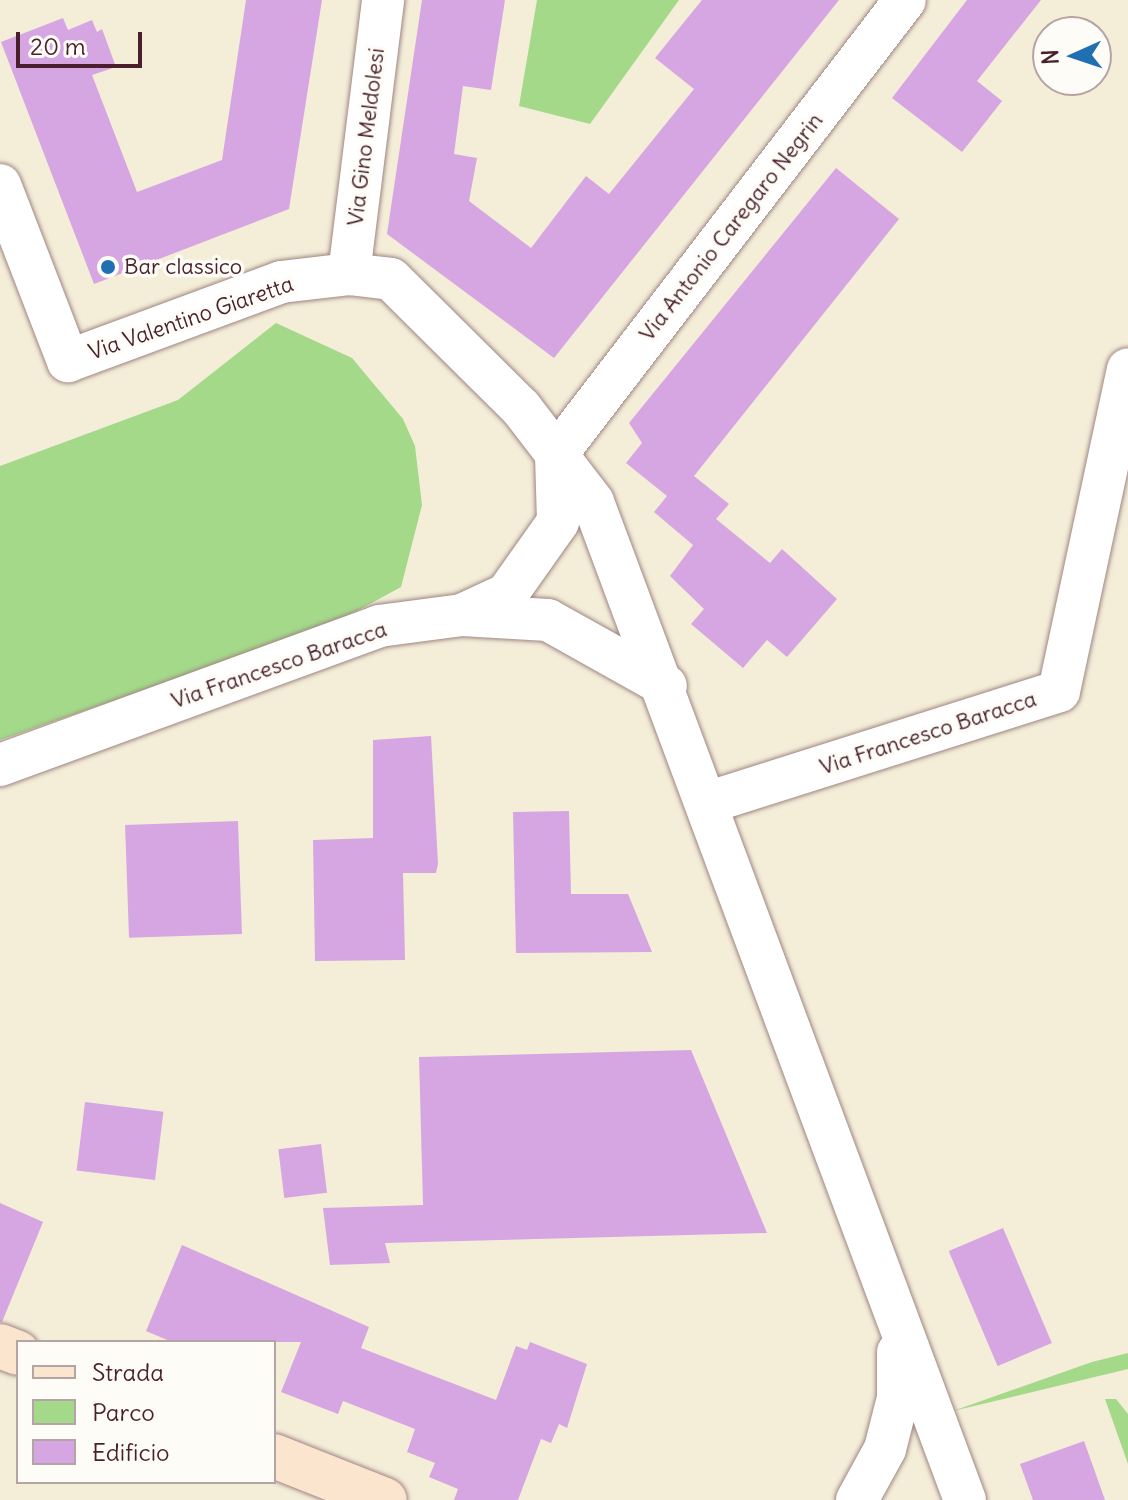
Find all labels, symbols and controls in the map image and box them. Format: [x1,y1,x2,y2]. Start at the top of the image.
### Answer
scale bar [20,16,146,66]
north arrow [1032,16,1112,96]
text: 20 m [30,31,86,61]
street label: Via Gino Meldolesi [342,46,390,228]
text: N [1036,49,1064,65]
street label: Via Antonio Caregaro Negrin [634,108,828,346]
place label: Bar classico [124,254,242,280]
marker: Bar classico [99,258,117,276]
street label: Via Valentino Giaretta [85,271,297,365]
street label: Via Francesco Baracca [168,616,390,714]
street label: Via Francesco Baracca [816,686,1040,780]
legend [16,1340,276,1484]
text: Strada [92,1357,164,1387]
text: Parco [92,1397,155,1427]
text: Edificio [92,1437,170,1467]

